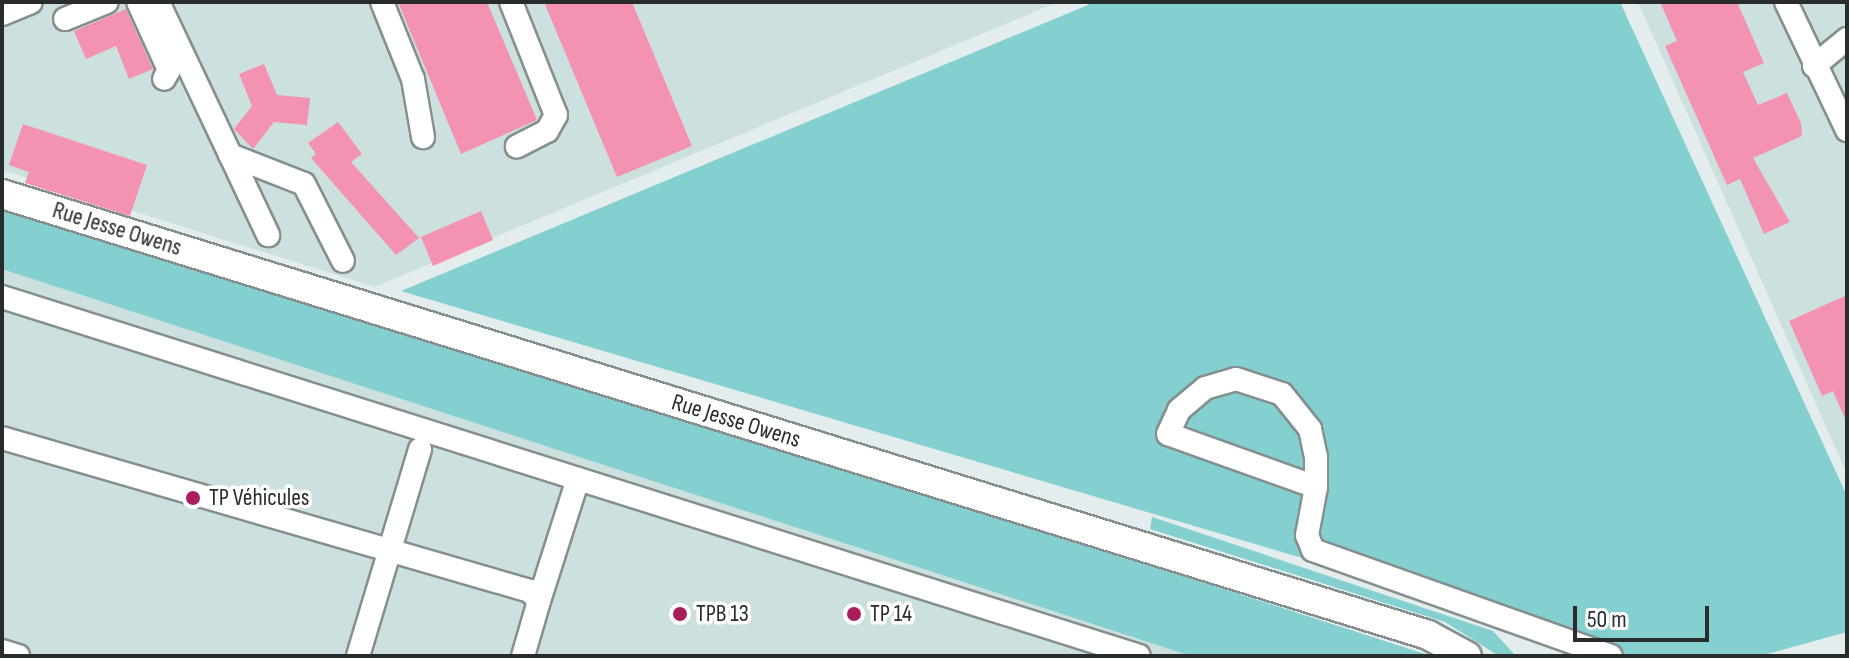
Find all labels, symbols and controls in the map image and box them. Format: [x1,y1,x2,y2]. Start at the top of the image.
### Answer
street label: Rue Jesse Owens [49,196,185,262]
street label: Rue Jesse Owens [668,388,804,454]
place label: TP Véhicules [209,484,309,512]
marker: TP Véhicules [184,489,202,507]
scale bar [1577,590,1713,640]
place label: TPB 13 [696,600,749,628]
place label: TP 14 [870,600,912,628]
marker: TPB 13 [671,605,689,623]
marker: TP 14 [845,605,863,623]
text: 50 m [1587,605,1627,634]

